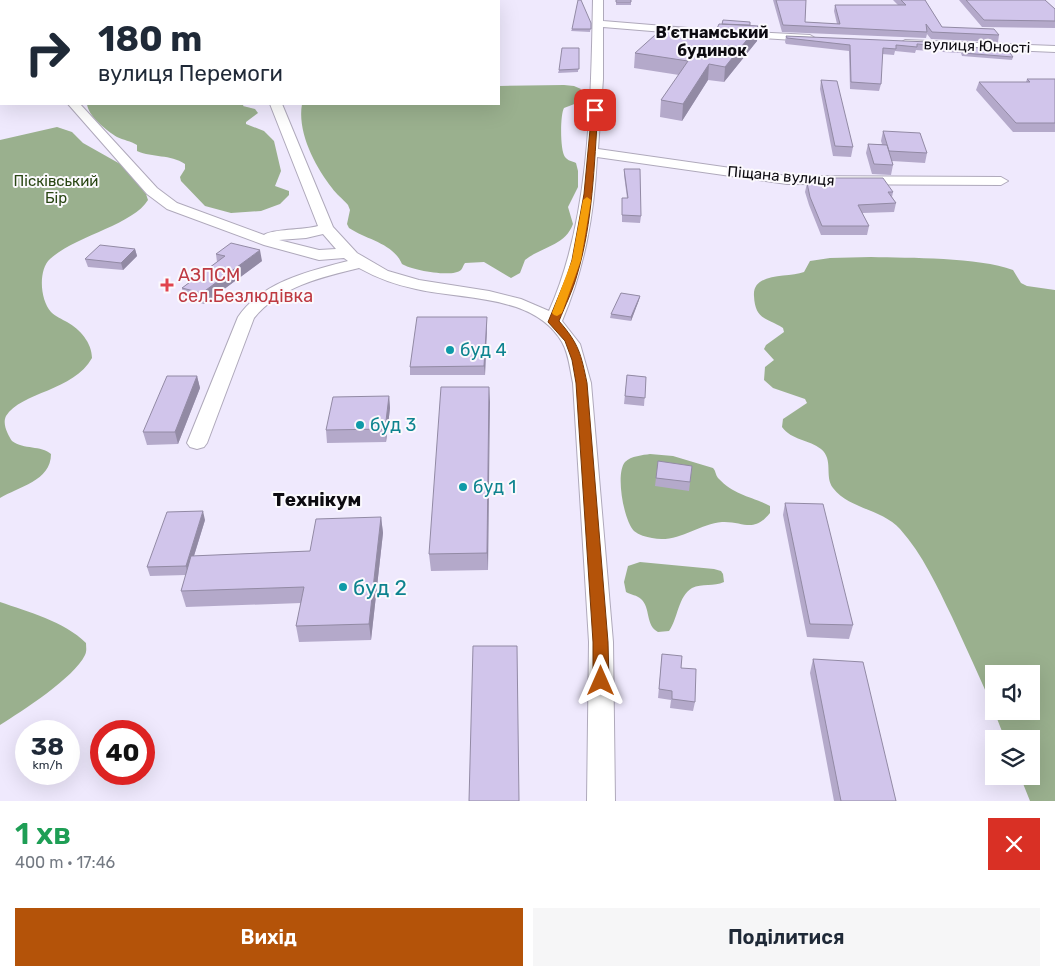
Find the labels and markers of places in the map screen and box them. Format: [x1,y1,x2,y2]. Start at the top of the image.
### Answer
pin [574,89,616,131]
place label: АЗПСМ сел.Безлюдівка [178,264,313,307]
marker: АЗПСМ сел.Безлюдівка [160,278,174,292]
place label: буд 4 [460,339,507,361]
marker: буд 4 [444,344,456,356]
place label: буд 3 [370,414,416,436]
marker: буд 3 [354,419,366,431]
place label: буд 1 [473,476,516,498]
marker: буд 1 [457,481,469,493]
place label: буд 2 [353,575,407,600]
marker: буд 2 [337,581,349,593]

